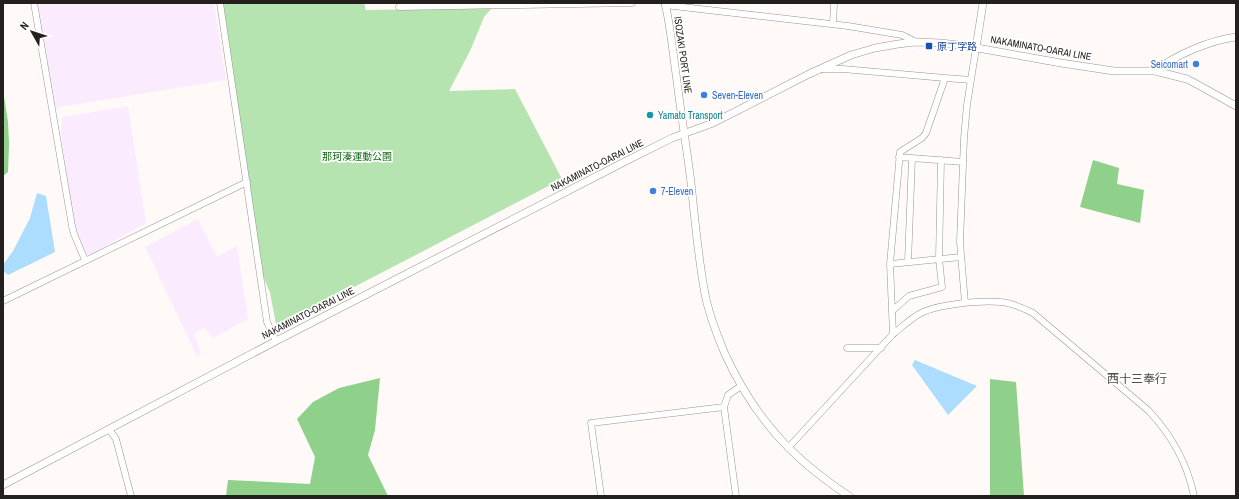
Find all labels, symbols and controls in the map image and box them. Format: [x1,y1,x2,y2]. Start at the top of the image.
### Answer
north arrow [12,12,52,52]
street label: ISOZAKI PORT LINE [671,16,695,94]
text: N [17,19,32,33]
street label: NAKAMINATO-OARAI LINE [990,33,1092,63]
place label: 原丁字路 [937,40,977,53]
marker: 原丁字路 [924,41,934,51]
place label: Seicomart [1151,58,1189,71]
marker: Seicomart [1191,59,1201,69]
place label: Seven-Eleven [712,89,763,102]
marker: Seven-Eleven [699,90,709,100]
place label: Yamato Transport [658,109,723,122]
marker: Yamato Transport [645,110,655,120]
street label: NAKAMINATO-OARAI LINE [548,136,646,194]
park label: 那珂湊運動公園 [322,150,392,163]
place label: 7-Eleven [661,185,693,198]
marker: 7-Eleven [648,186,658,196]
street label: NAKAMINATO-OARAI LINE [259,284,357,342]
district label: 西十三奉行 [1107,371,1167,387]

